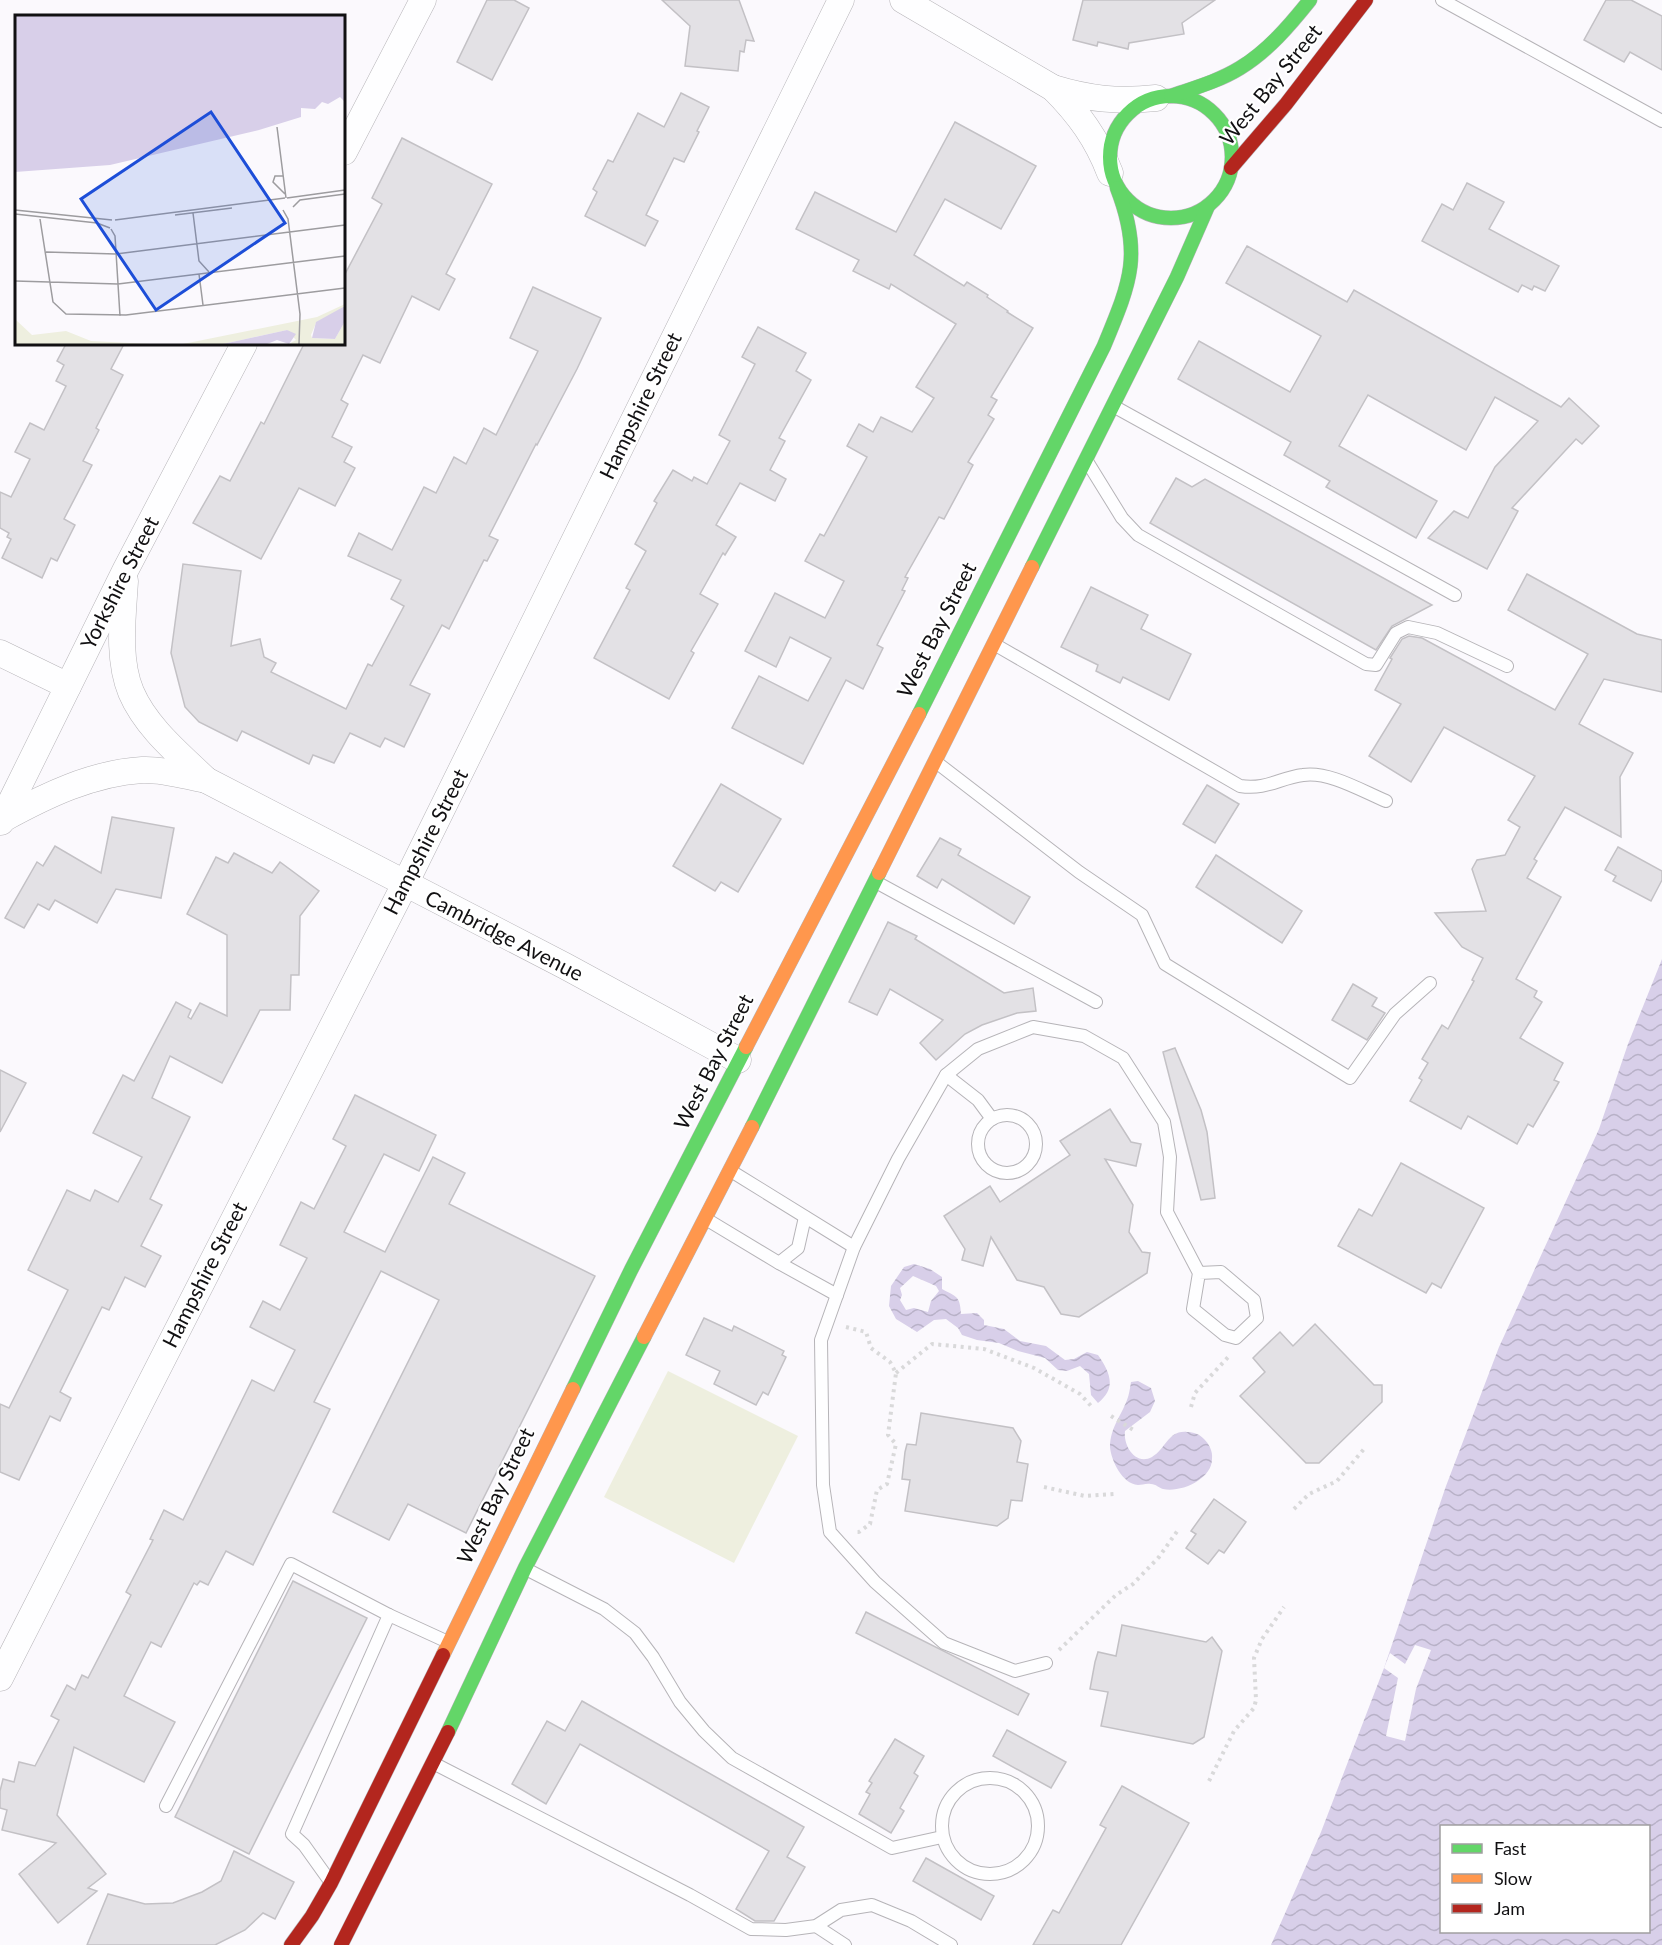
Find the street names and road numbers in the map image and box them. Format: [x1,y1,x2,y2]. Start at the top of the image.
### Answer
street label: West Bay Street [1213,18,1326,150]
street label: Hampshire Street [593,328,686,483]
street label: Yorkshire Street [74,511,163,653]
street label: West Bay Street [891,557,981,701]
street label: Hampshire Street [377,764,472,918]
street label: Cambridge Avenue [421,884,588,985]
street label: West Bay Street [668,989,758,1133]
street label: Hampshire Street [156,1197,251,1351]
street label: West Bay Street [451,1423,539,1567]

